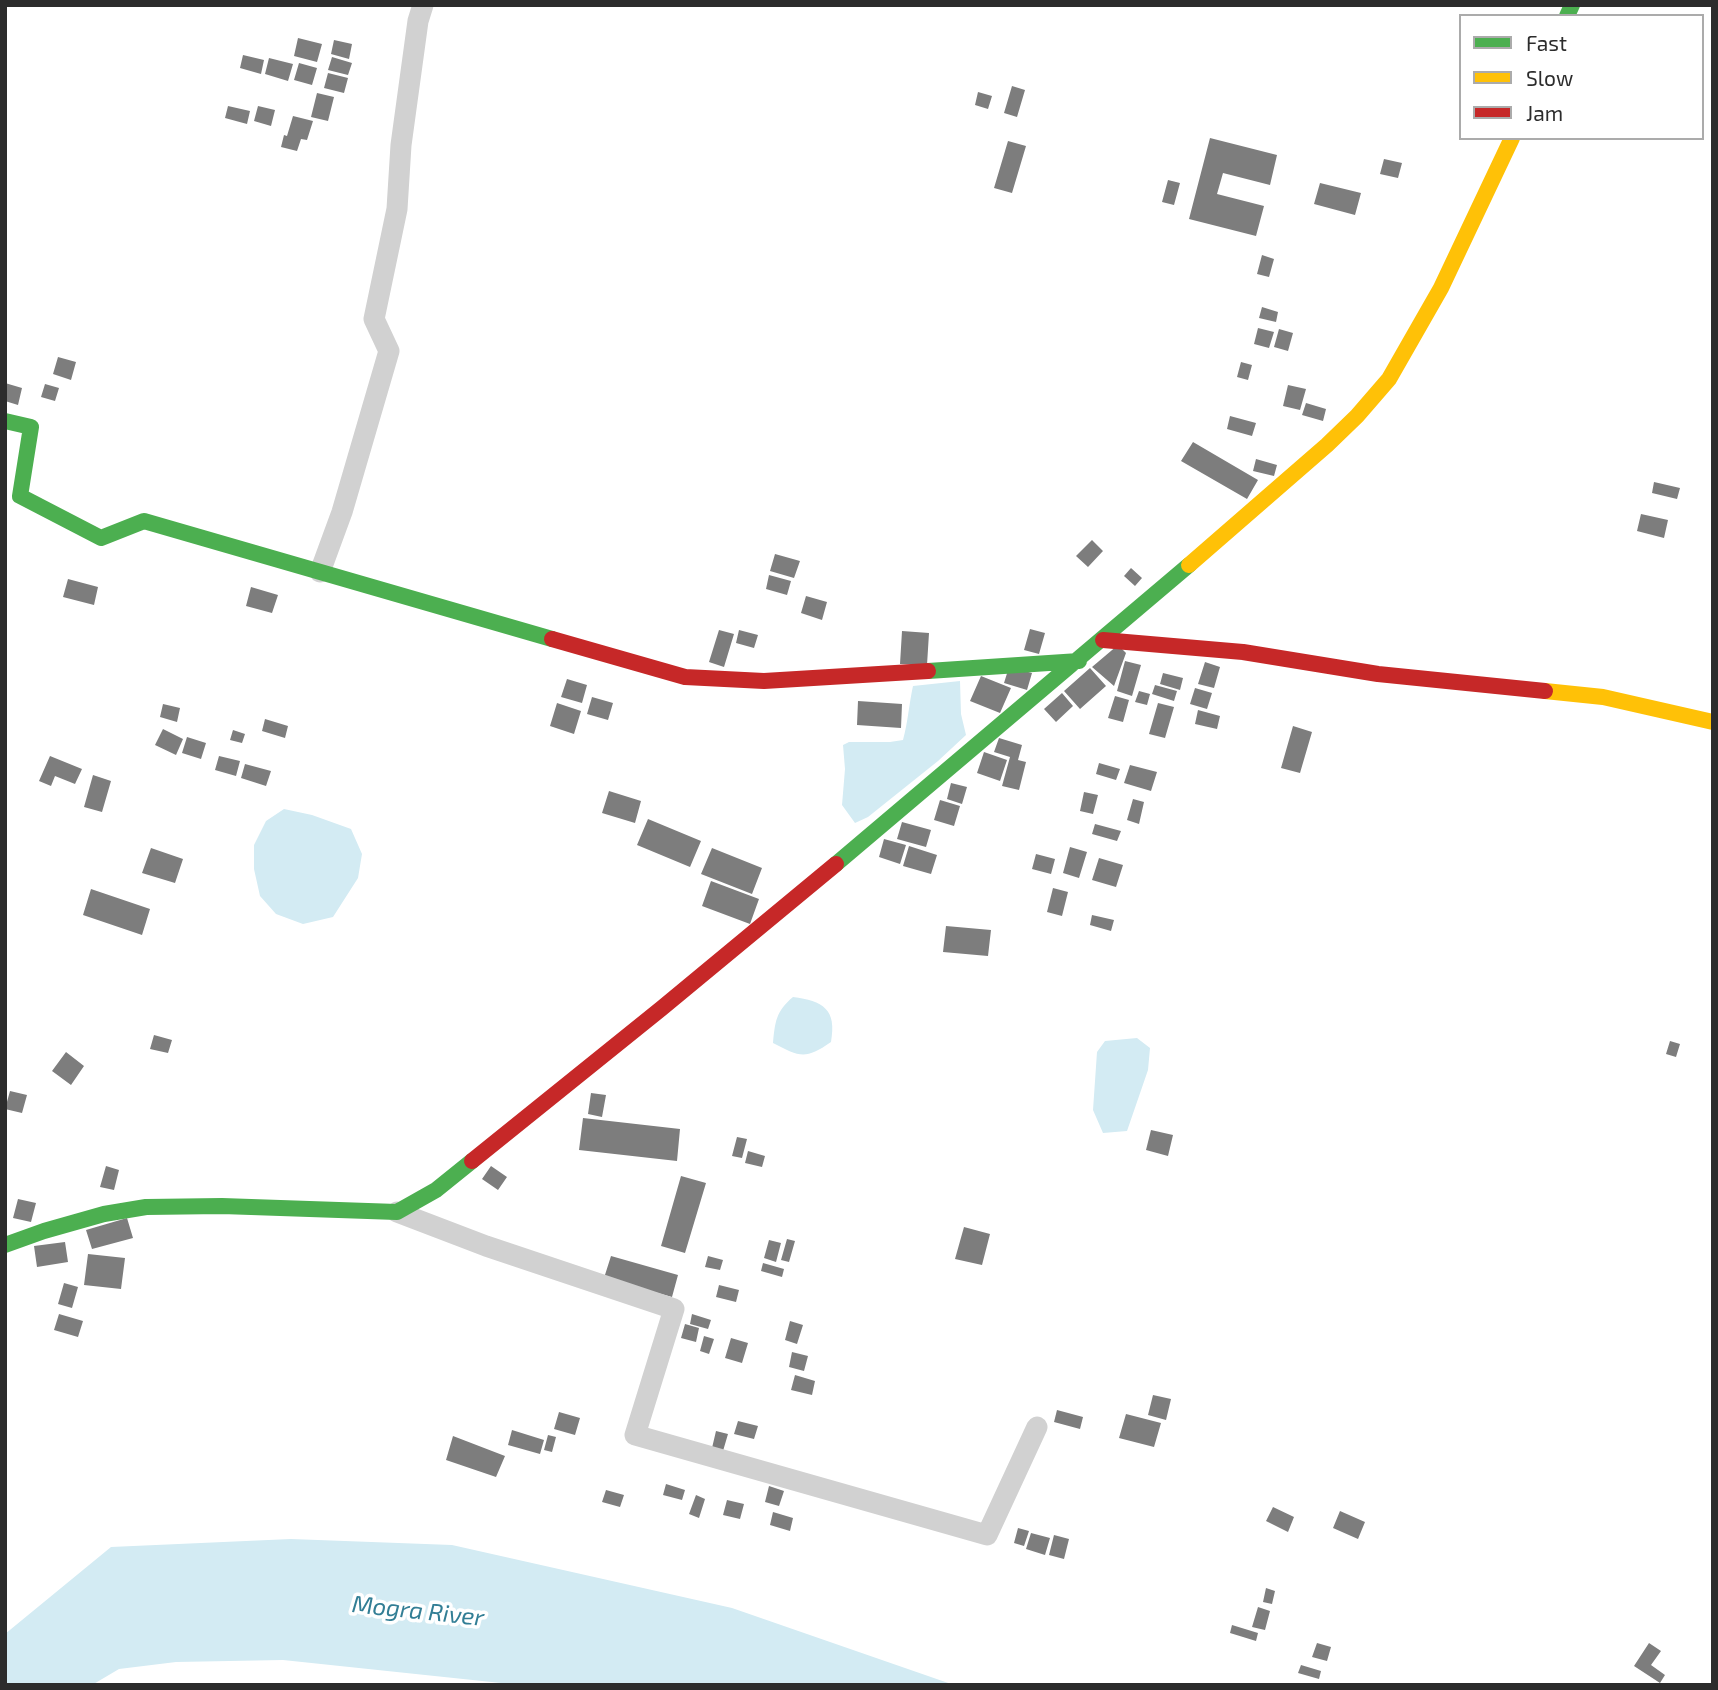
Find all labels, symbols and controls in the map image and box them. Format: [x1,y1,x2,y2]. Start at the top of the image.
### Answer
legend [1459,14,1704,140]
text: Fast [1526,30,1567,55]
text: Slow [1526,65,1573,90]
text: Jam [1526,100,1563,125]
water label: Mogra River [351,1590,485,1632]

